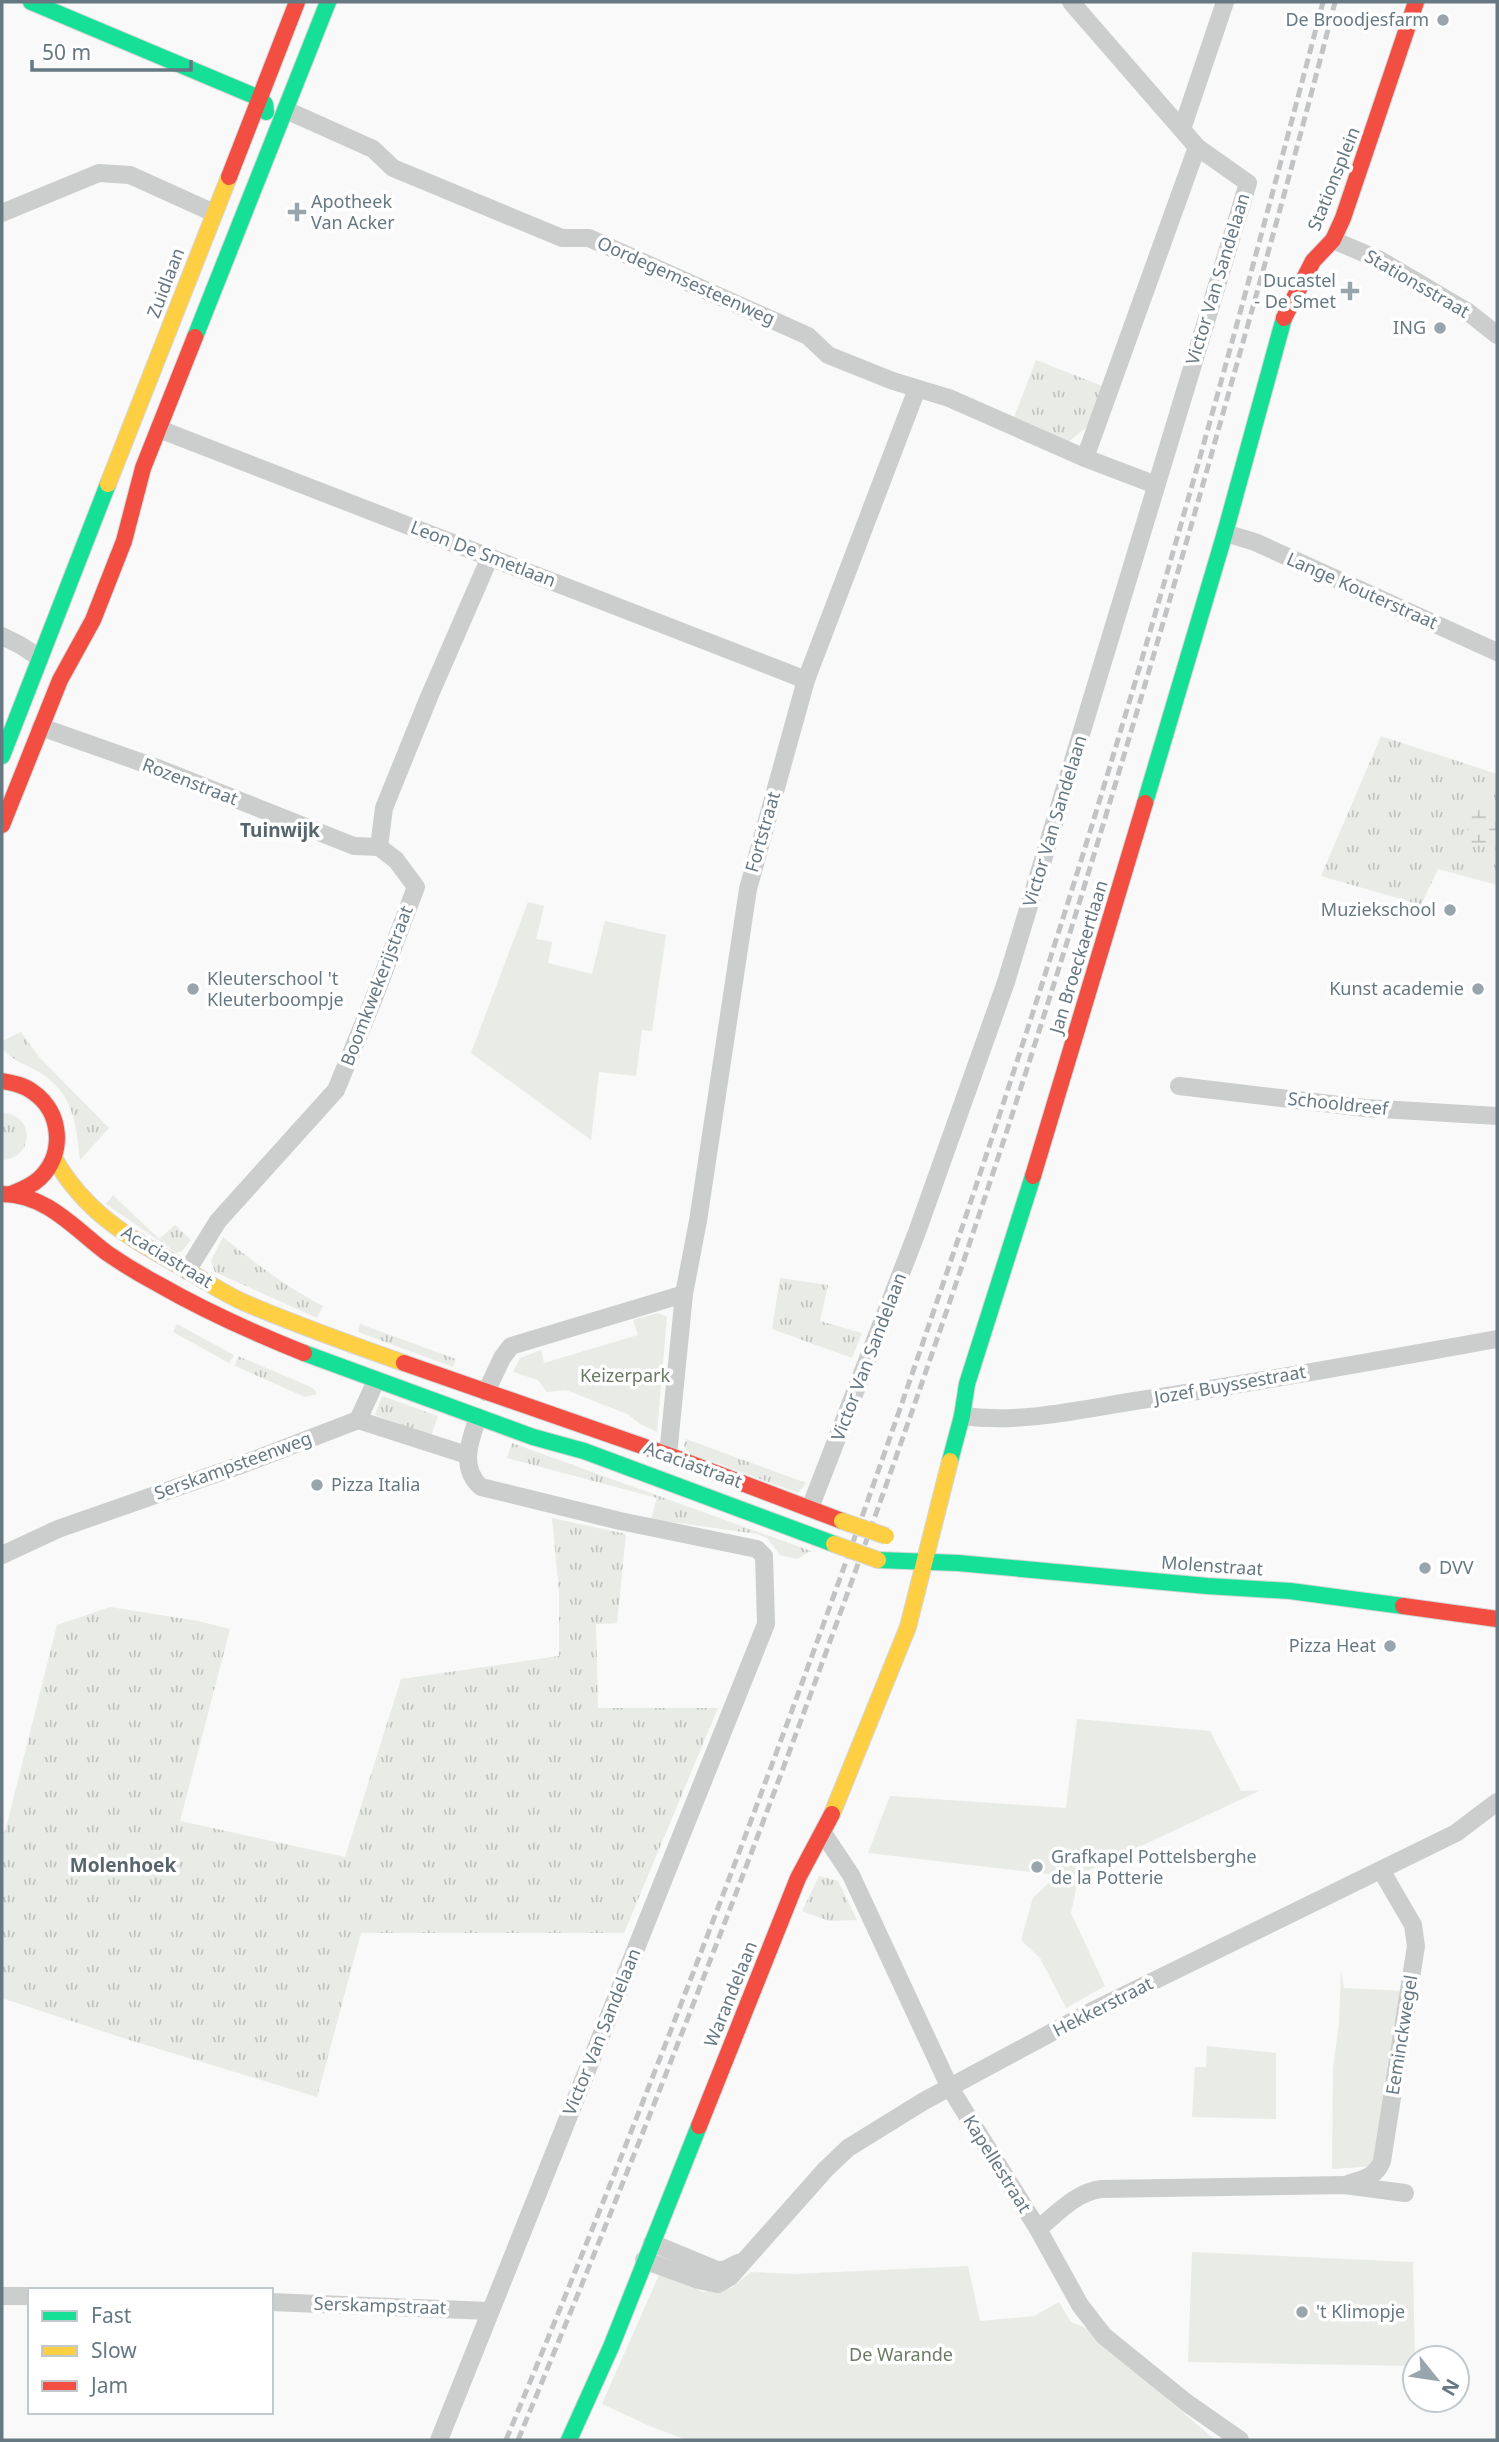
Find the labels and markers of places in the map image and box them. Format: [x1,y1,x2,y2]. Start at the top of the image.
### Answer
place label: De Broodjesfarm [1285,7,1429,31]
marker: De Broodjesfarm [1435,12,1451,28]
place label: Apotheek Van Acker [311,189,395,234]
marker: Apotheek Van Acker [289,204,305,220]
place label: Ducastel - De Smet [1254,268,1336,313]
marker: Ducastel - De Smet [1342,283,1358,299]
place label: ING [1393,315,1426,339]
marker: ING [1432,320,1448,336]
place label: Muziekschool [1321,897,1436,921]
marker: Muziekschool [1442,902,1458,918]
place label: Kleuterschool 't Kleuterboompje [207,966,344,1011]
place label: Kunst academie [1329,976,1464,1000]
marker: Kleuterschool 't Kleuterboompje [185,981,201,997]
marker: Kunst academie [1470,981,1486,997]
place label: Pizza Italia [331,1472,420,1496]
marker: Pizza Italia [309,1477,325,1493]
place label: DVV [1439,1555,1474,1579]
marker: DVV [1417,1560,1433,1576]
place label: Pizza Heat [1289,1633,1376,1657]
marker: Pizza Heat [1382,1638,1398,1654]
place label: Grafkapel Pottelsberghe de la Potterie [1051,1844,1257,1889]
marker: Grafkapel Pottelsberghe de la Potterie [1029,1859,1045,1875]
place label: 't Klimopje [1316,2299,1405,2323]
marker: 't Klimopje [1294,2304,1310,2320]

